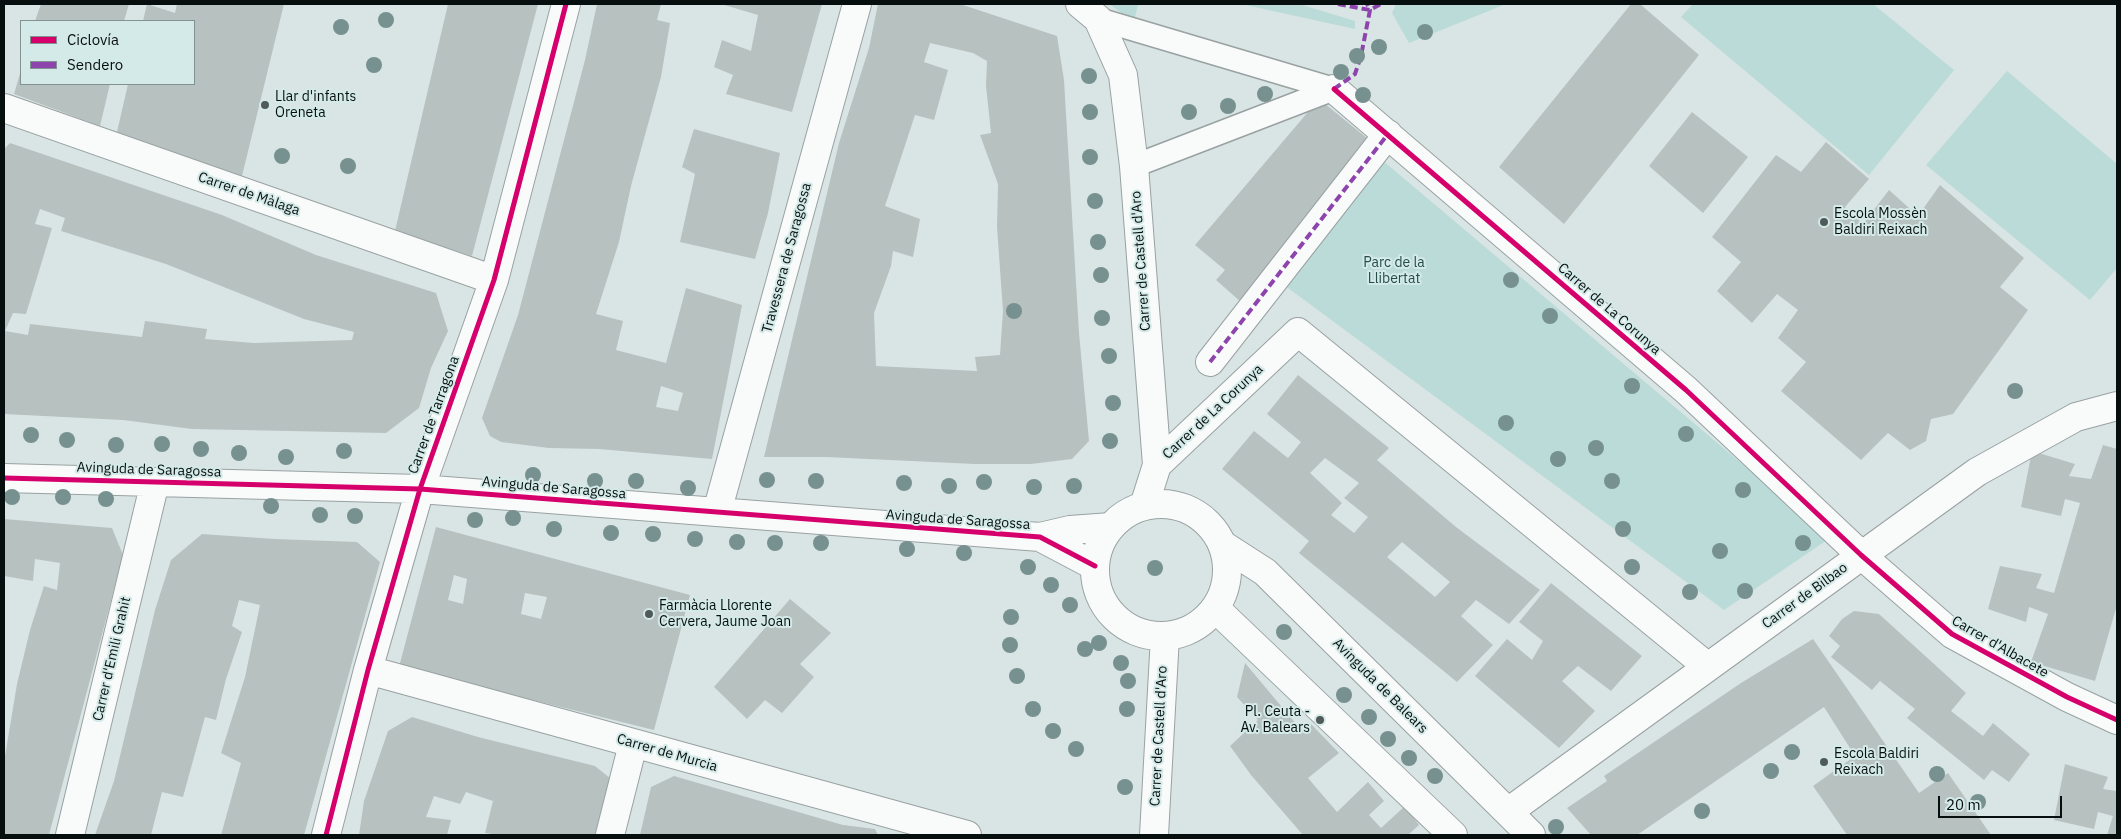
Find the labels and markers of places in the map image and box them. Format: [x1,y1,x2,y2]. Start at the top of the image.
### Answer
place label: Llar d'infants Oreneta [275,89,356,121]
marker: Llar d'infants Oreneta [259,99,271,111]
place label: Escola Mossèn Baldiri Reixach [1834,206,1927,238]
marker: Escola Mossèn Baldiri Reixach [1818,216,1830,228]
place label: Farmàcia Llorente Cervera, Jaume Joan [659,598,791,630]
marker: Farmàcia Llorente Cervera, Jaume Joan [643,608,655,620]
place label: Pl. Ceuta - Av. Balears [1240,704,1310,736]
marker: Pl. Ceuta - Av. Balears [1314,714,1326,726]
place label: Escola Baldiri Reixach [1834,746,1919,779]
marker: Escola Baldiri Reixach [1818,756,1830,768]

